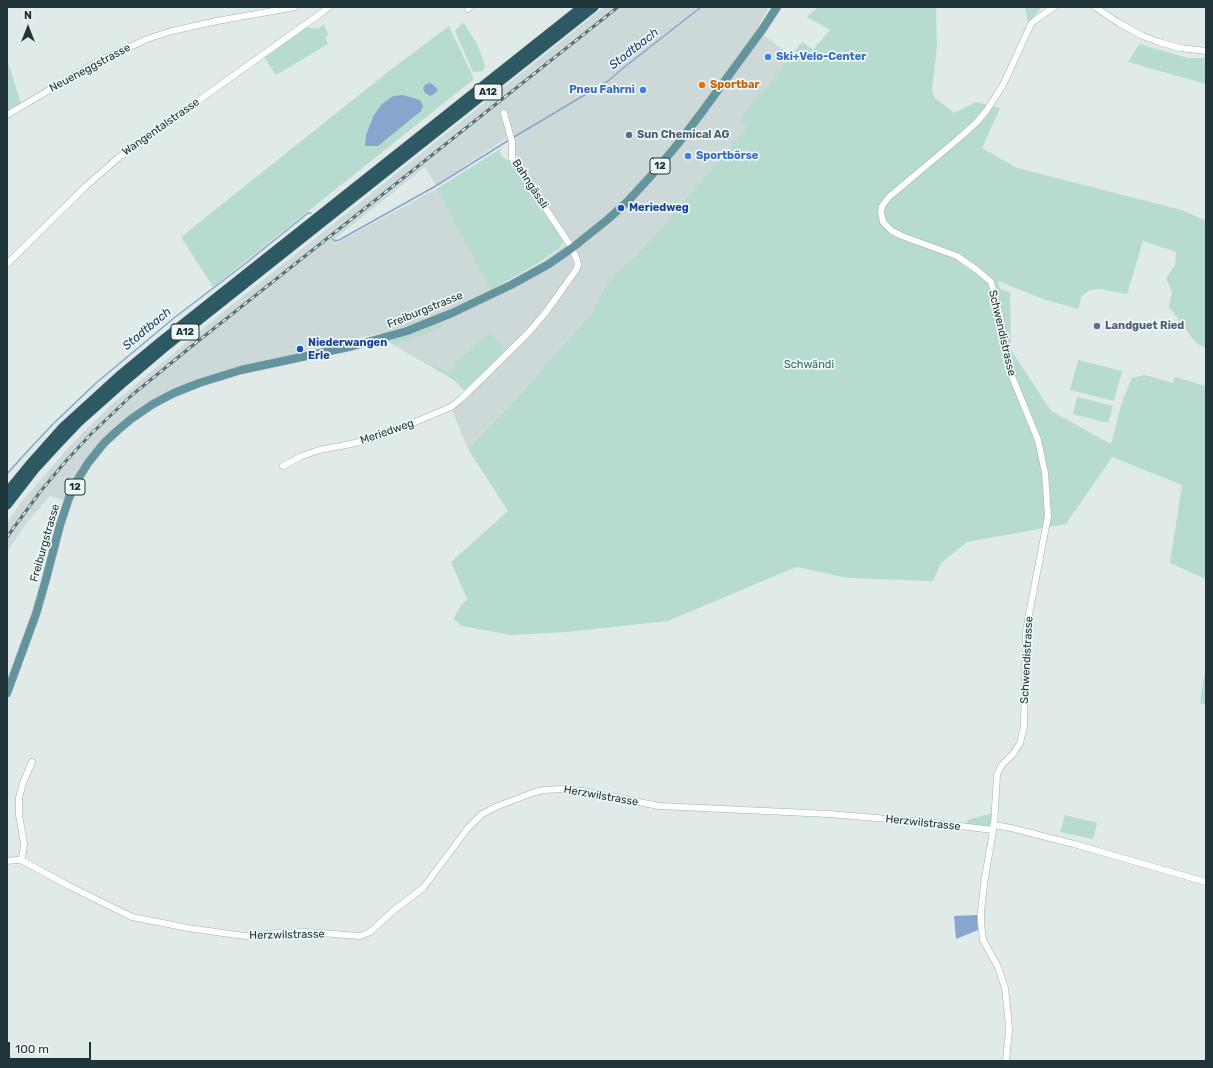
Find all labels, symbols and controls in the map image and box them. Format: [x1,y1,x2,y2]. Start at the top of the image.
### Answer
north arrow [8,8,48,48]
text: N [24,9,32,22]
water label: Stadtbach [606,25,662,73]
street label: Neueneggstrasse [47,41,133,95]
place label: Ski+Velo-Center [776,50,866,64]
marker: Ski+Velo-Center [763,52,773,62]
place label: Sportbar [710,78,760,92]
marker: Sportbar [697,80,707,90]
place label: Pneu Fahrni [569,83,635,97]
road number: A12 [474,84,502,100]
marker: Pneu Fahrni [638,85,648,95]
street label: Wangentalstrasse [120,95,202,159]
place label: Sun Chemical AG [637,128,729,142]
marker: Sun Chemical AG [624,130,634,140]
place label: Sportbörse [696,149,758,163]
marker: Sportbörse [683,151,693,161]
street label: Bahngässli [509,157,551,211]
road number: 12 [650,158,670,174]
place label: Meriedweg [629,201,689,215]
marker: Meriedweg [616,203,626,213]
street label: Freiburgstrasse [385,289,465,331]
street label: Schwendistrasse [986,289,1018,377]
water label: Stadtbach [120,305,174,353]
place label: Landguet Ried [1105,319,1184,333]
marker: Landguet Ried [1092,321,1102,331]
road number: A12 [171,324,199,340]
place label: Niederwangen Erle [308,336,387,362]
marker: Niederwangen Erle [295,344,305,354]
park label: Schwändi [784,358,834,372]
street label: Meriedweg [358,417,416,447]
road number: 12 [65,479,85,495]
street label: Freiburgstrasse [28,503,62,583]
street label: Schwendistrasse [1018,616,1036,704]
street label: Herzwilstrasse [563,783,639,809]
street label: Herzwilstrasse [885,812,961,834]
street label: Herzwilstrasse [249,928,325,942]
scale bar [10,1034,93,1060]
text: 100 m [15,1042,49,1056]

